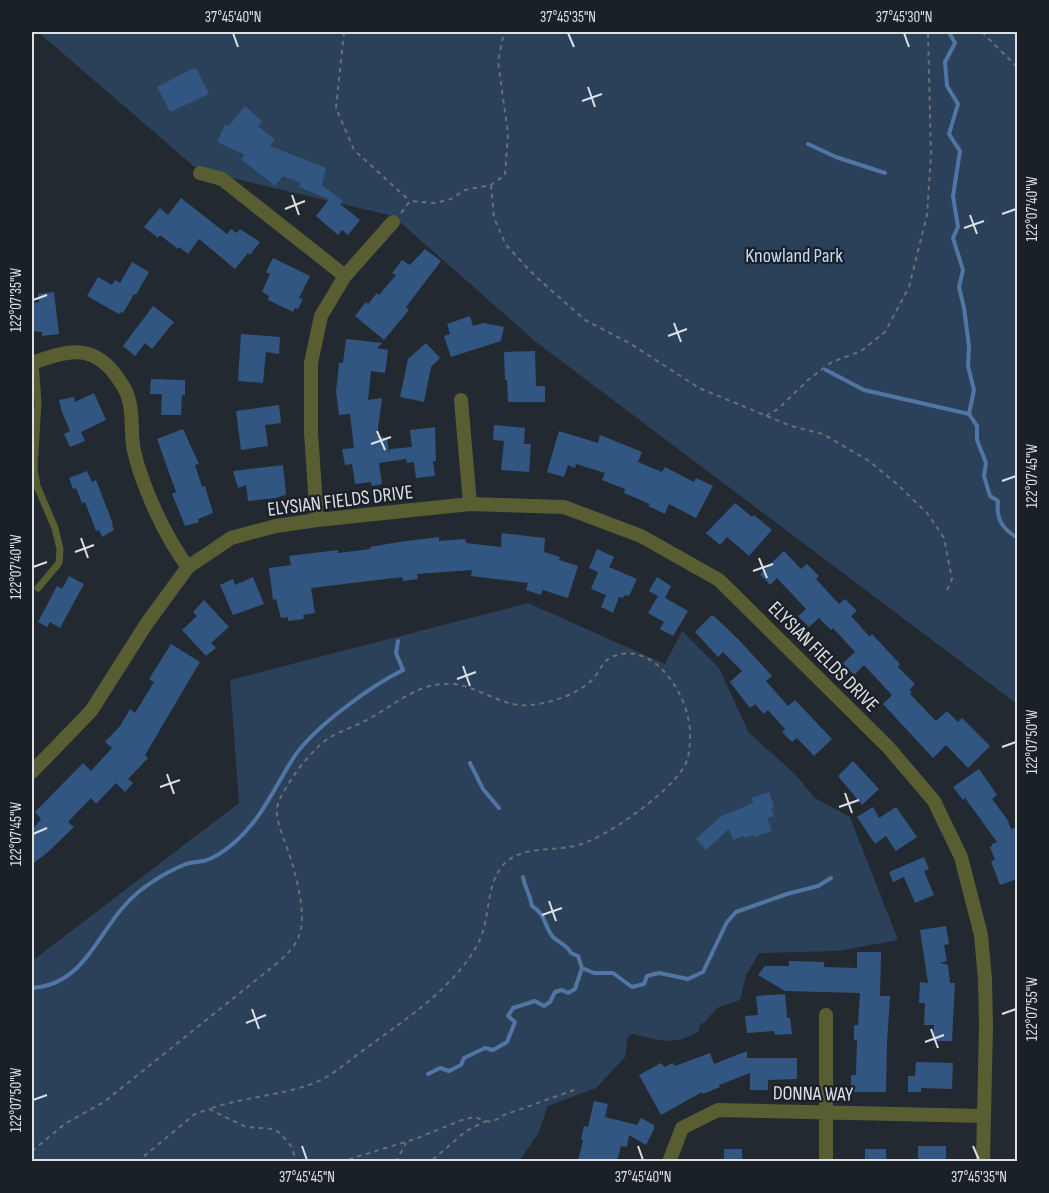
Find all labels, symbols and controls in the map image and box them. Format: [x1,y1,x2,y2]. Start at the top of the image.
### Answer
text: 37°45'40"N [205,8,261,27]
text: 37°45'35"N [540,8,596,27]
text: 37°45'30"N [876,8,932,27]
text: 122°07'40"W [1023,176,1042,241]
park label: Knowland Park [745,244,843,268]
text: 122°07'35"W [7,268,26,332]
text: 122°07'45"W [1023,444,1042,508]
street label: ELYSIAN FIELDS DRIVE [266,480,414,522]
text: 122°07'40"W [7,534,26,599]
street label: ELYSIAN FIELDS DRIVE [763,596,884,717]
text: 122°07'50"W [1023,709,1042,774]
text: 122°07'45"W [7,802,26,866]
text: 122°07'55"W [1023,977,1042,1041]
text: 122°07'50"W [7,1067,26,1132]
street label: DONNA WAY [773,1081,854,1107]
text: 37°45'45"N [279,1168,335,1187]
text: 37°45'40"N [615,1168,671,1187]
text: 37°45'35"N [951,1168,1007,1187]

